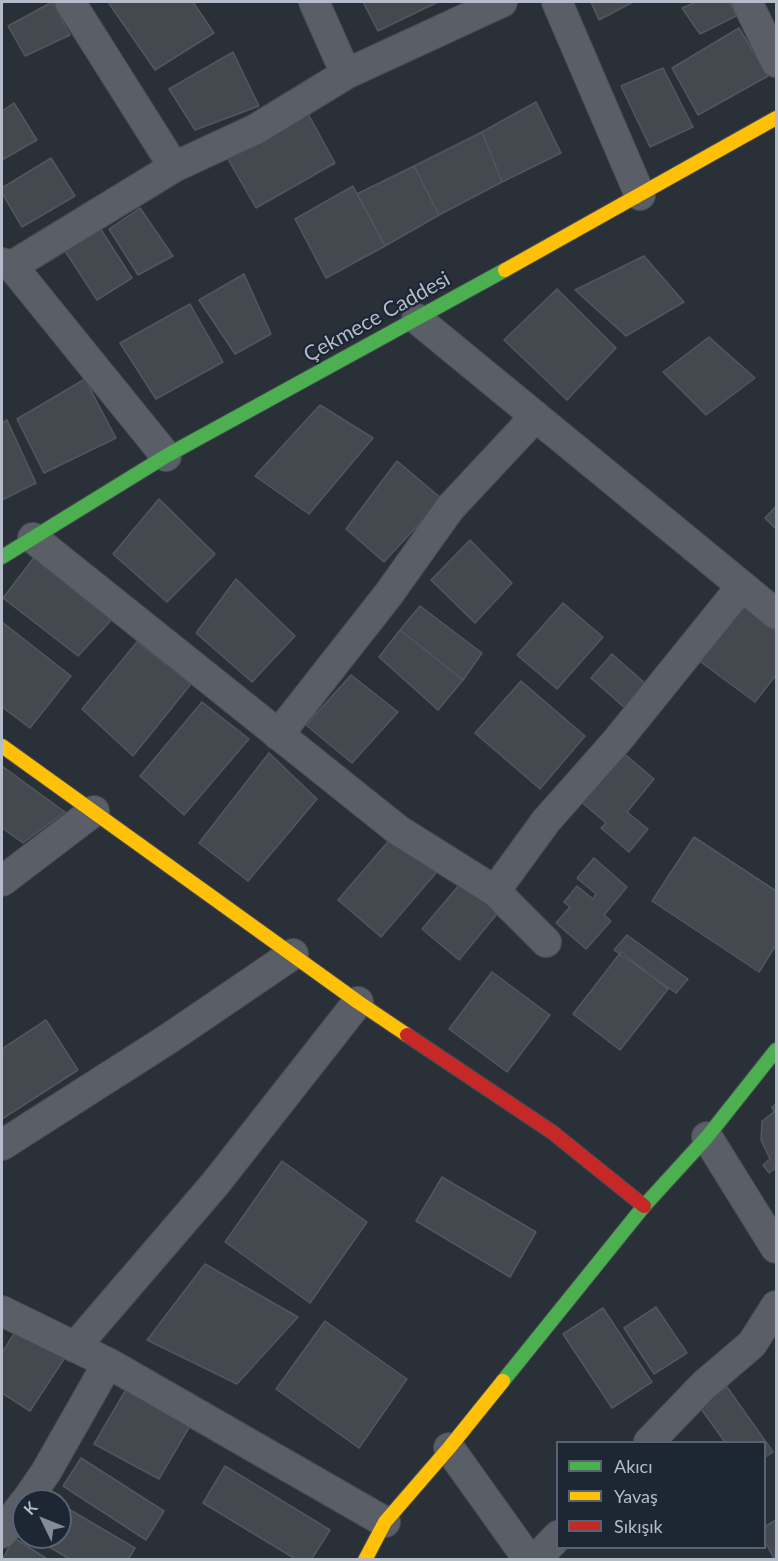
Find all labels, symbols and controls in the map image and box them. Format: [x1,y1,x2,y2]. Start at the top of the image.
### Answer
street label: Çekmece Caddesi [299,266,455,368]
legend [556,1441,766,1549]
text: Akıcı [614,1455,653,1477]
text: Yavaş [614,1485,658,1507]
north arrow [12,1489,72,1549]
text: K [19,1497,41,1518]
text: Sıkışık [614,1515,663,1537]

